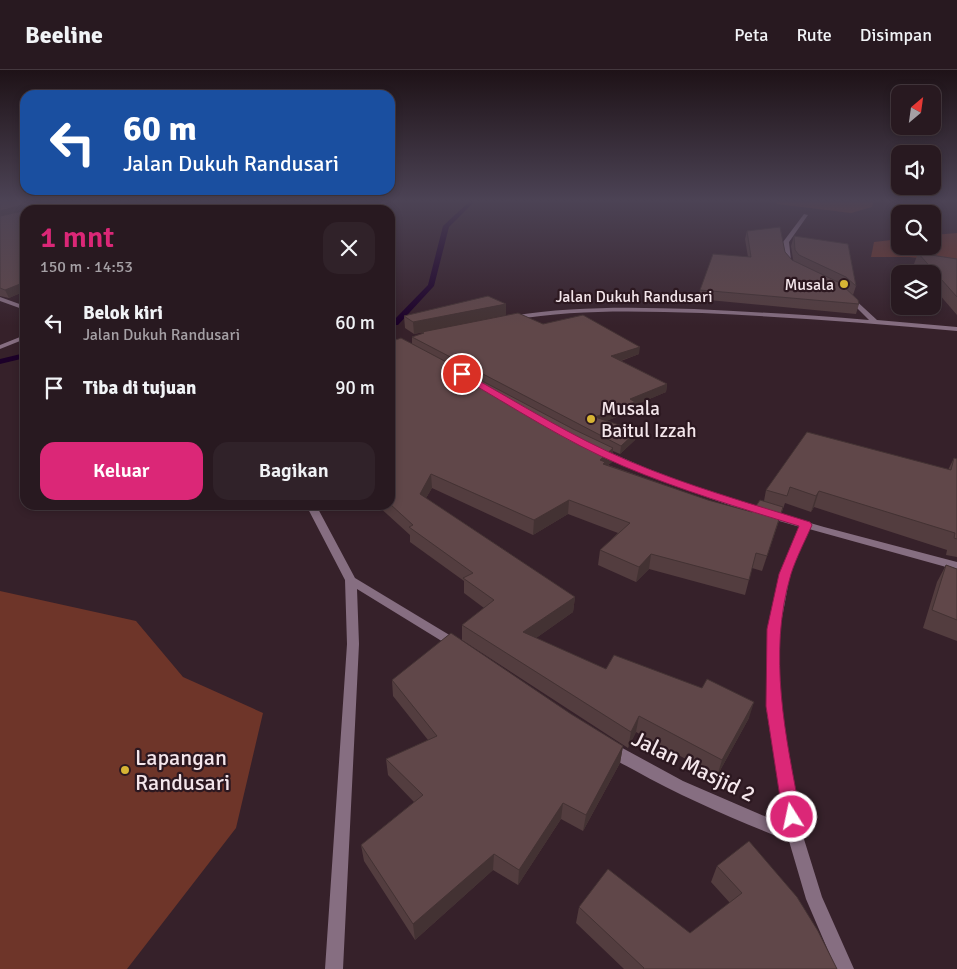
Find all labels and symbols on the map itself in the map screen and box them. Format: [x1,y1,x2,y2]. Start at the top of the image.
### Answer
north arrow [891,85,941,135]
place label: Musala [784,275,834,295]
marker: Musala [838,278,850,290]
street label: Jalan Dukuh Randusari [556,287,712,307]
pin [441,353,483,395]
place label: Musala Baitul Izzah [601,397,697,443]
marker: Musala Baitul Izzah [585,413,597,425]
street label: Jalan Masjid 2 [628,725,760,808]
place label: Lapangan Randusari [135,744,230,796]
marker: Lapangan Randusari [119,764,131,776]
position arrow [765,790,817,842]

